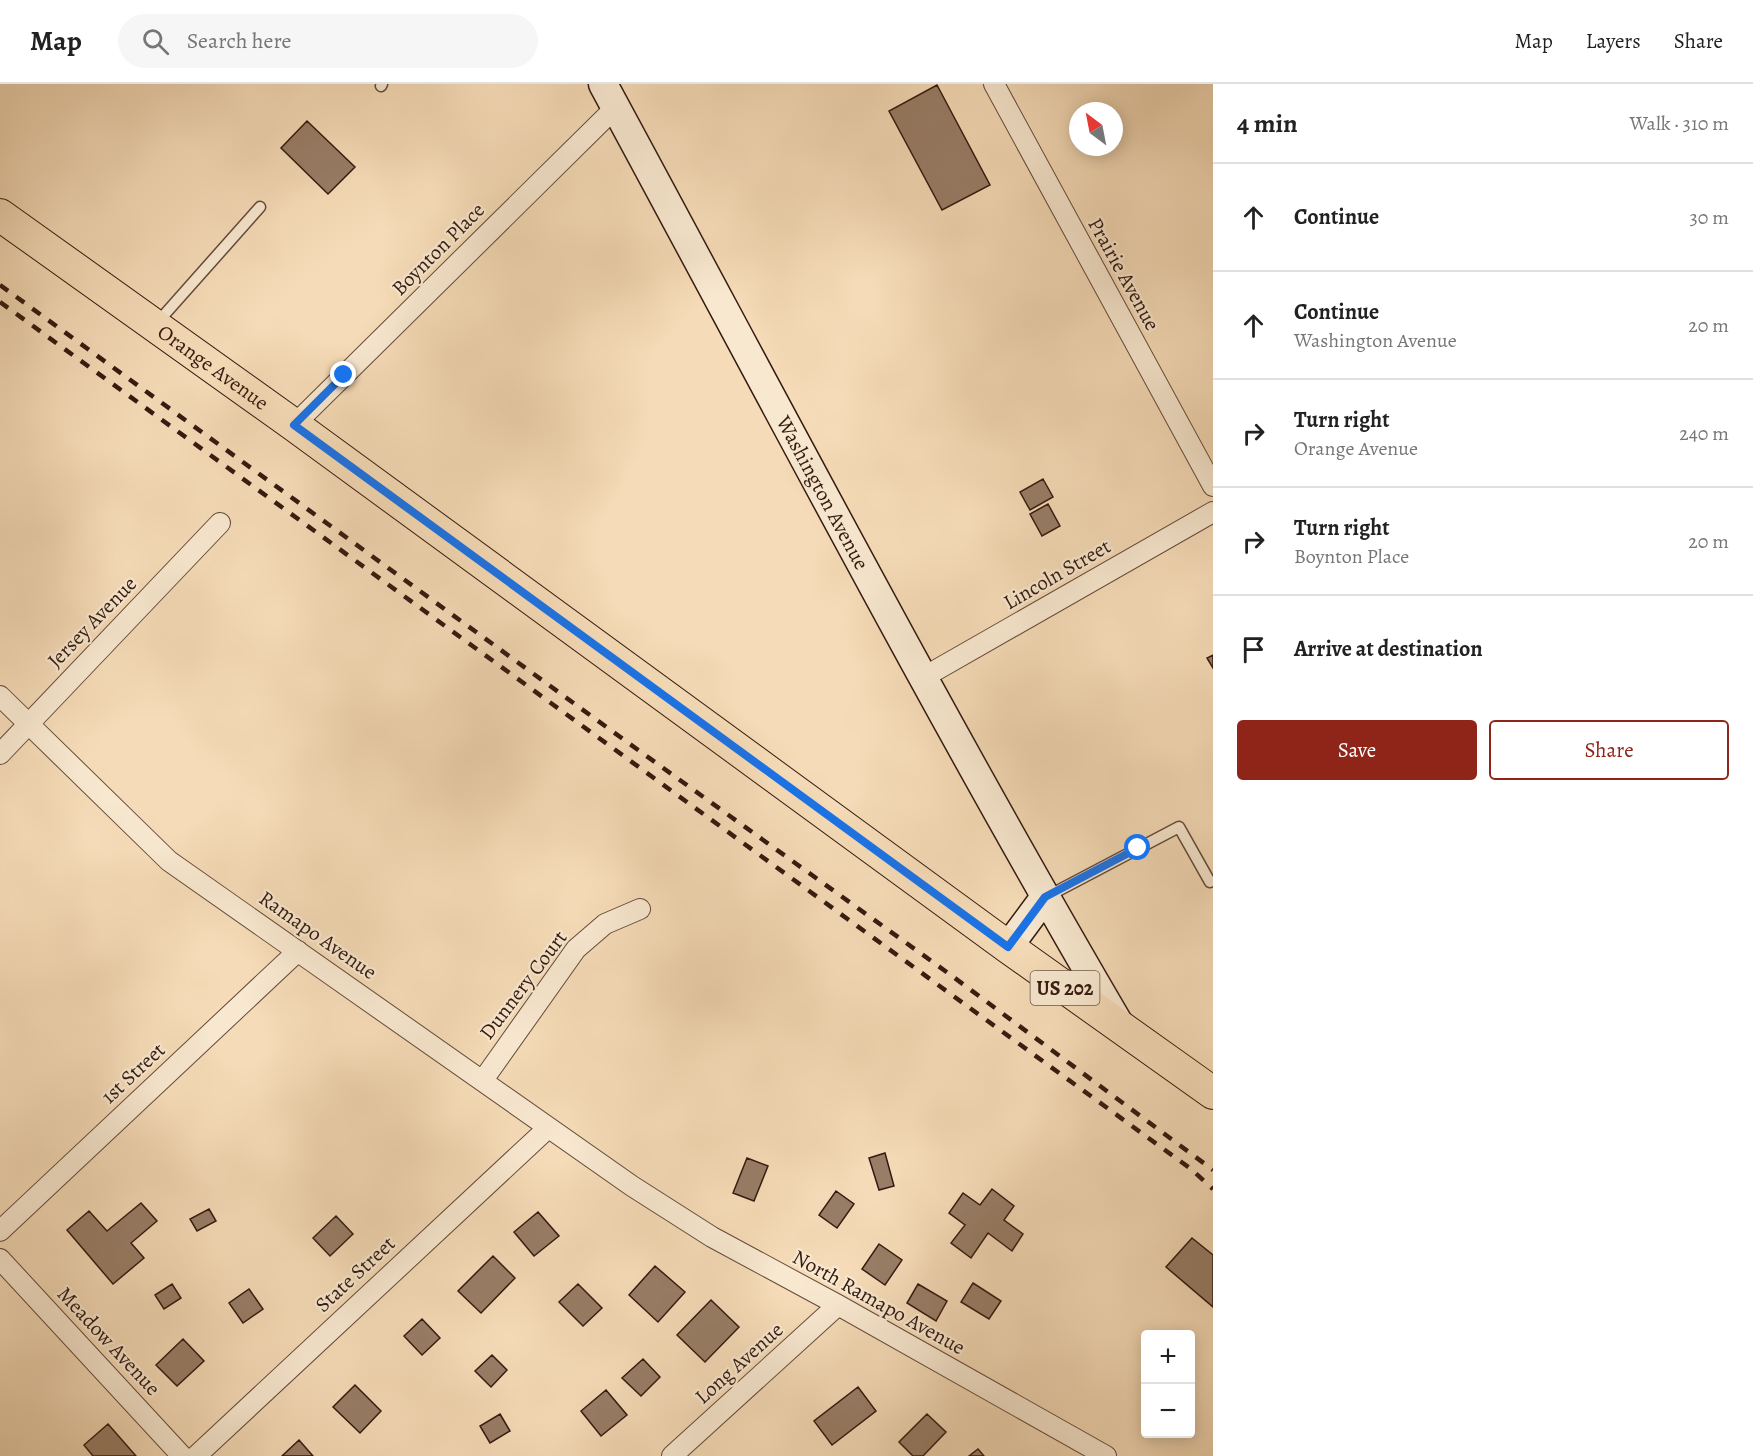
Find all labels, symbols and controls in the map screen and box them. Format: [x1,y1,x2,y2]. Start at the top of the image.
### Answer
search box [118,14,538,68]
text: Map [30,22,82,60]
icon: search [139,25,172,58]
text: Search here [187,26,291,56]
text: Map [1514,27,1553,55]
text: Layers [1586,27,1641,55]
text: Share [1674,27,1723,55]
north arrow [1069,102,1123,156]
text: 4 min [1237,106,1298,141]
text: Walk · 310 m [1630,110,1729,137]
street label: Boynton Place [385,196,491,302]
icon: ahead [1237,201,1270,234]
text: Continue [1294,202,1379,232]
text: 30 m [1689,204,1729,231]
street label: Prairie Avenue [1081,213,1167,335]
text: Continue [1294,297,1379,327]
icon: ahead [1237,309,1270,342]
text: 20 m [1688,312,1729,339]
street label: Orange Avenue [152,318,274,417]
text: Washington Avenue [1294,327,1457,354]
route end [330,361,356,387]
text: Turn right [1294,405,1390,435]
street label: Washington Avenue [769,410,876,575]
icon: right [1237,417,1270,450]
text: 240 m [1679,420,1729,447]
text: Orange Avenue [1294,435,1418,462]
text: Turn right [1294,513,1390,543]
icon: right [1237,525,1270,558]
text: 20 m [1688,528,1729,555]
street label: Lincoln Street [998,532,1116,616]
text: Boynton Place [1294,543,1409,570]
street label: Jersey Avenue [41,570,143,674]
icon: arrive [1237,633,1270,666]
text: Arrive at destination [1294,634,1483,664]
button: Save [1237,720,1477,780]
button: Share [1489,720,1729,780]
route start [1124,834,1150,860]
street label: Ramapo Avenue [254,884,382,986]
street label: Dunnery Court [473,925,573,1045]
road number: US 202 [1030,971,1100,1005]
street label: 1st Street [95,1036,171,1110]
street label: State Street [309,1230,401,1318]
street label: North Ramapo Avenue [788,1243,970,1361]
street label: Meadow Avenue [51,1280,167,1402]
street label: Long Avenue [689,1316,789,1410]
map controls [1141,1330,1195,1438]
button: + [1141,1330,1195,1384]
button: − [1141,1384,1195,1438]

